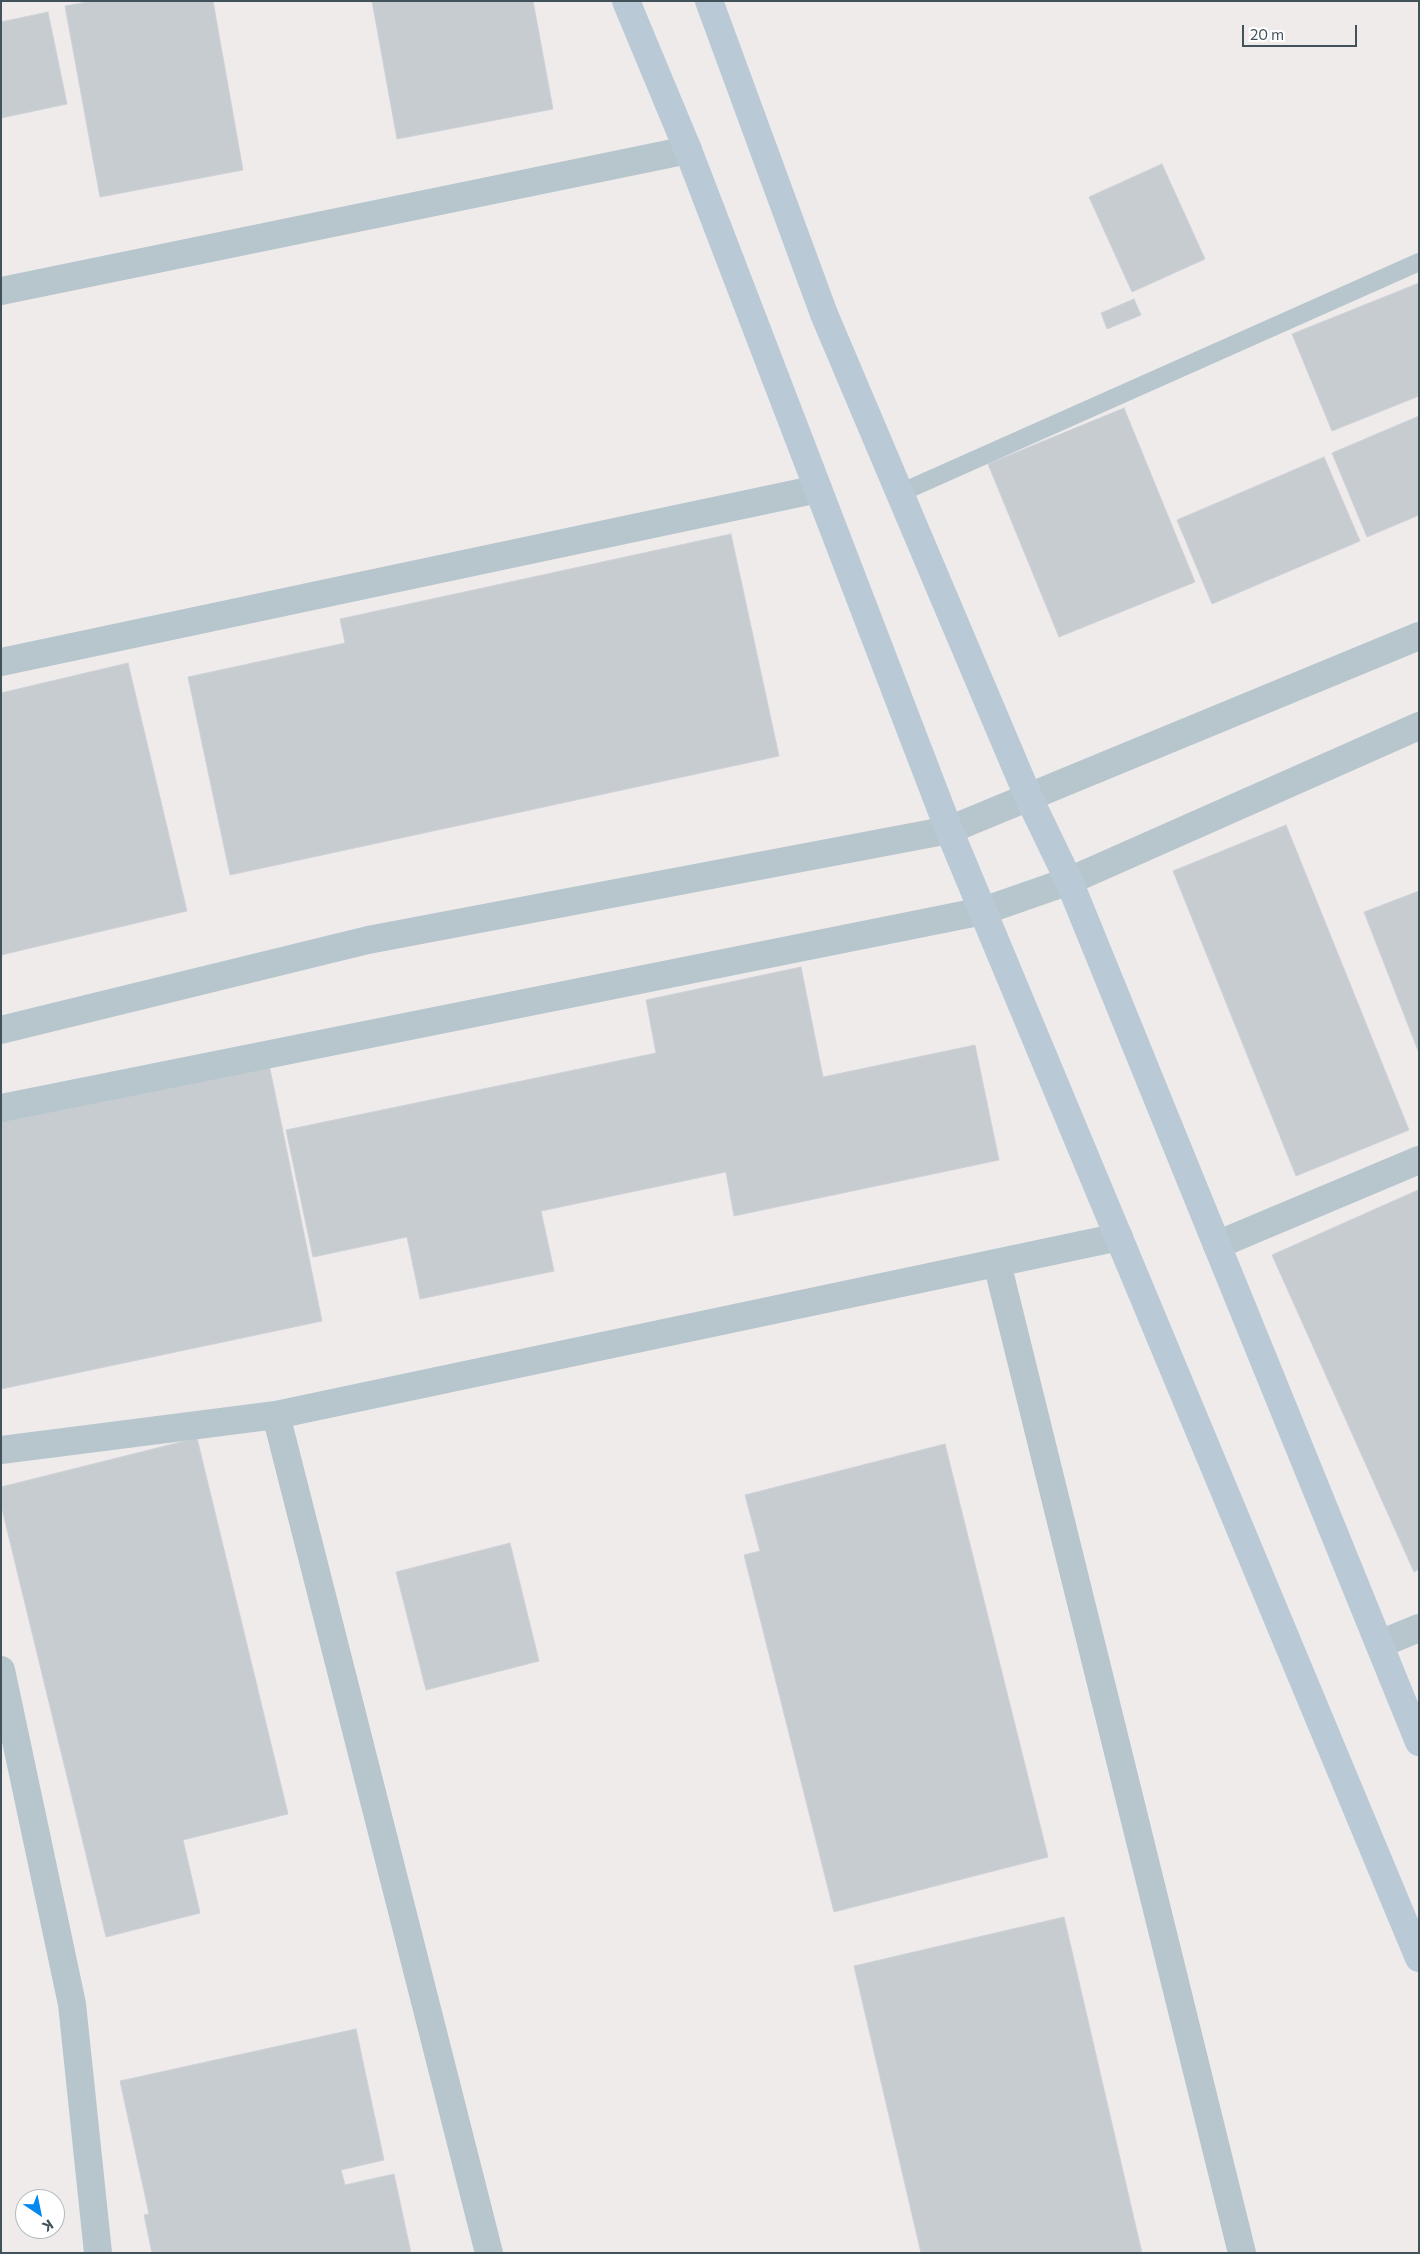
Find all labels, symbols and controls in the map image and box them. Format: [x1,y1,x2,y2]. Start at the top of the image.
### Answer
scale bar [1245,15,1360,47]
text: 20 m [1250,25,1284,43]
north arrow [15,2189,65,2239]
text: K [39,2216,57,2236]

